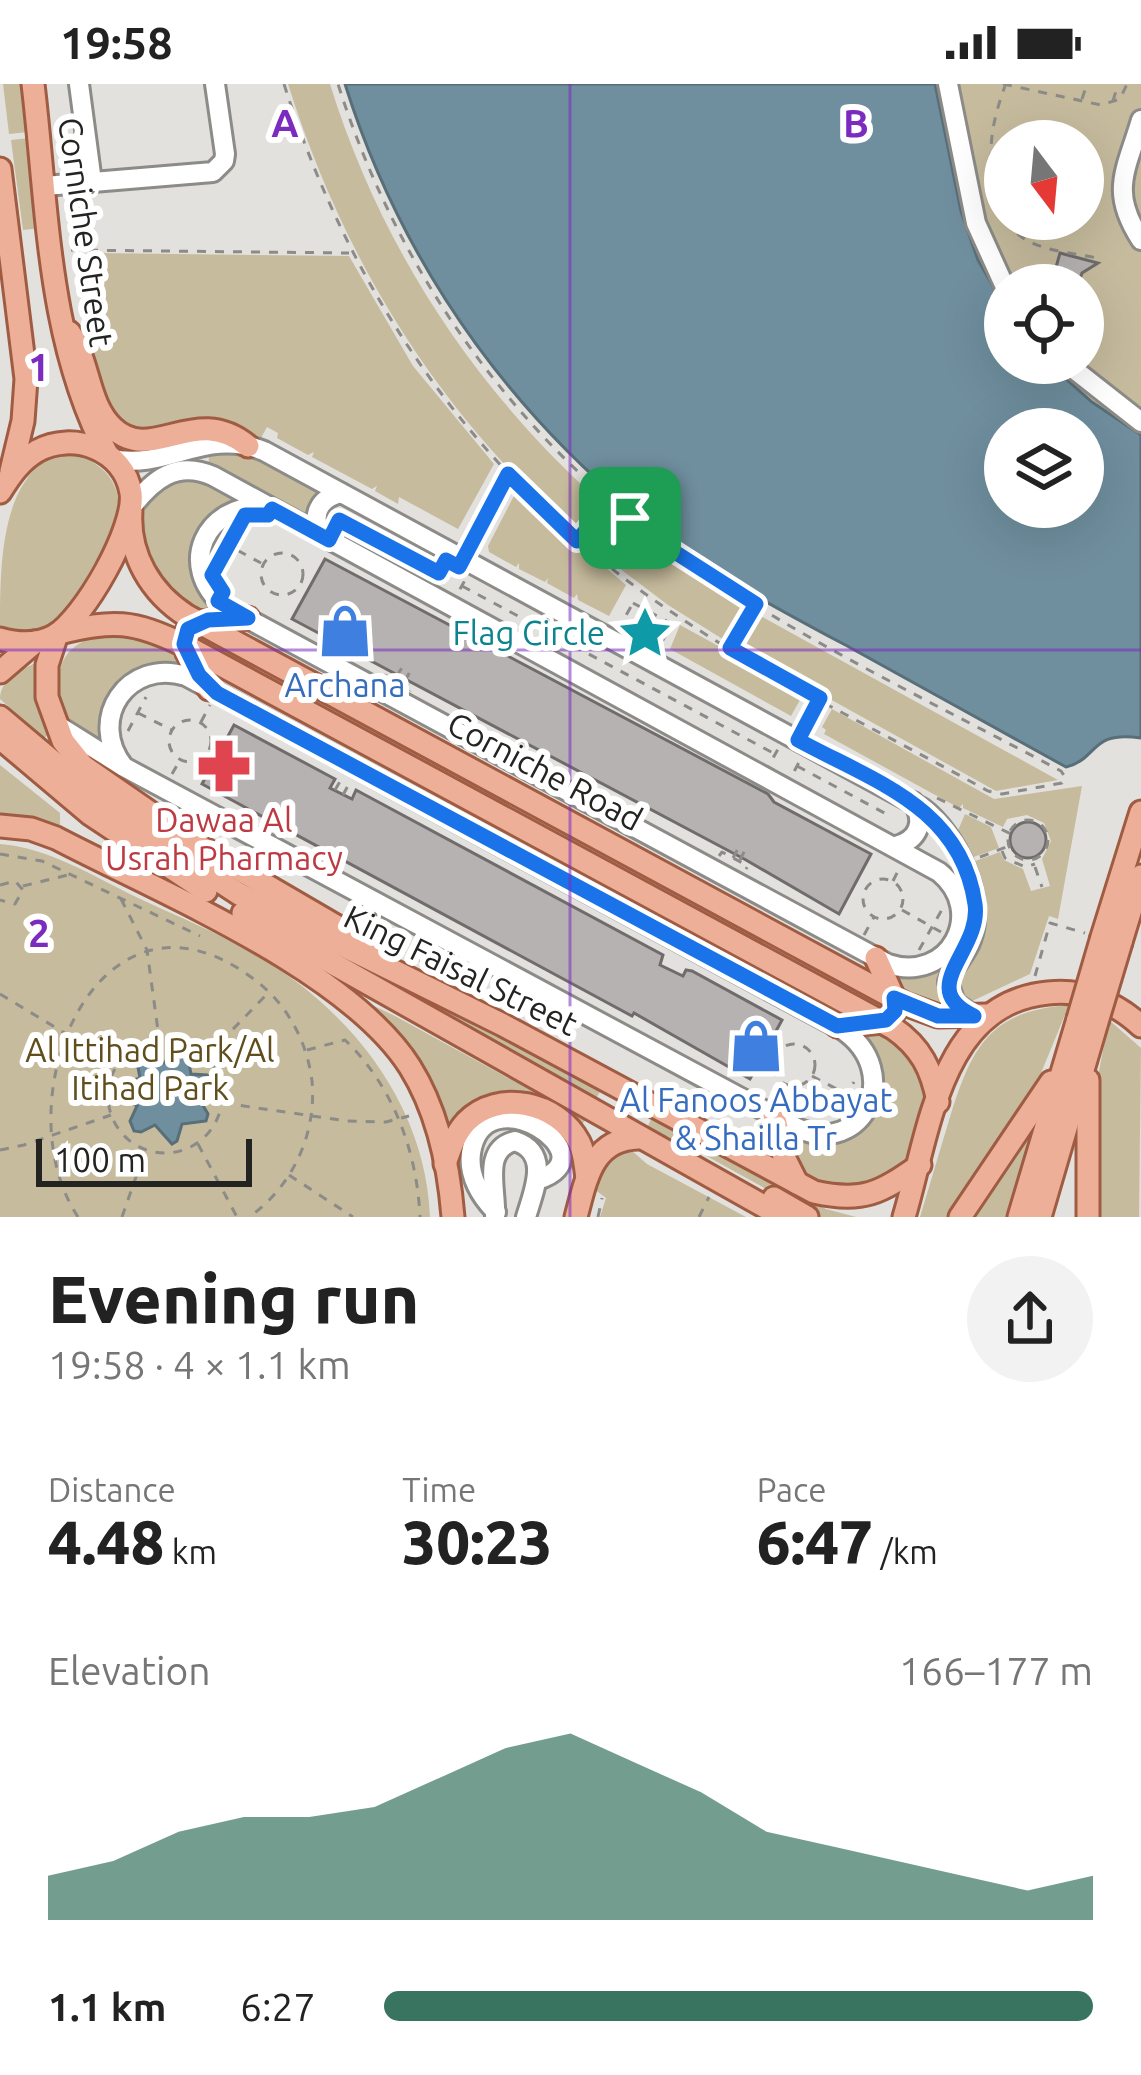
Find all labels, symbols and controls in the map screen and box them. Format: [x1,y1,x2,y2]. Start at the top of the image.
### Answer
text: 19:58 [60,17,173,68]
text: A [271,101,299,144]
text: B [843,101,869,144]
street label: Corniche Street [52,115,121,349]
north arrow [984,120,1104,240]
map controls [984,120,1104,528]
button: locate [984,264,1104,384]
text: 1 [28,345,50,388]
button: layers [984,408,1104,528]
pin [579,467,681,569]
icon: arrive [597,485,663,551]
shop icon: Archana [316,602,374,660]
place icon: Flag Circle [616,604,674,662]
place label: Flag Circle [453,614,605,651]
place label: Archana [285,666,405,703]
street label: Corniche Road [442,704,649,837]
pharmacy icon: Dawaa Al Usrah Pharmacy [195,737,253,795]
place label: Dawaa Al Usrah Pharmacy [105,801,343,876]
street label: King Faisal Street [339,897,584,1042]
text: 2 [28,911,50,954]
shop icon: Al Fanoos Abbayat & Shailla Tr [727,1017,785,1075]
park label: Al Ittihad Park/Al Itihad Park [25,1031,275,1106]
place label: Al Fanoos Abbayat & Shailla Tr [620,1081,892,1156]
scale bar [36,1133,252,1186]
text: 100 m [54,1141,146,1178]
button: share [967,1256,1093,1382]
text: Evening run [48,1261,419,1335]
text: 19:58 · 4 × 1.1 km [48,1343,351,1386]
text: Distance [48,1471,176,1508]
text: Time [402,1471,476,1508]
text: Pace [757,1471,827,1508]
text: 4.48 [48,1508,164,1575]
text: 30:23 [402,1508,552,1575]
text: 6:47 [757,1508,873,1575]
text: km [164,1533,217,1570]
text: /km [873,1533,938,1570]
text: Elevation [48,1649,211,1692]
text: 166–177 m [899,1649,1093,1692]
text: 1.1 km [48,1985,166,2028]
text: 6:27 [240,1985,316,2028]

